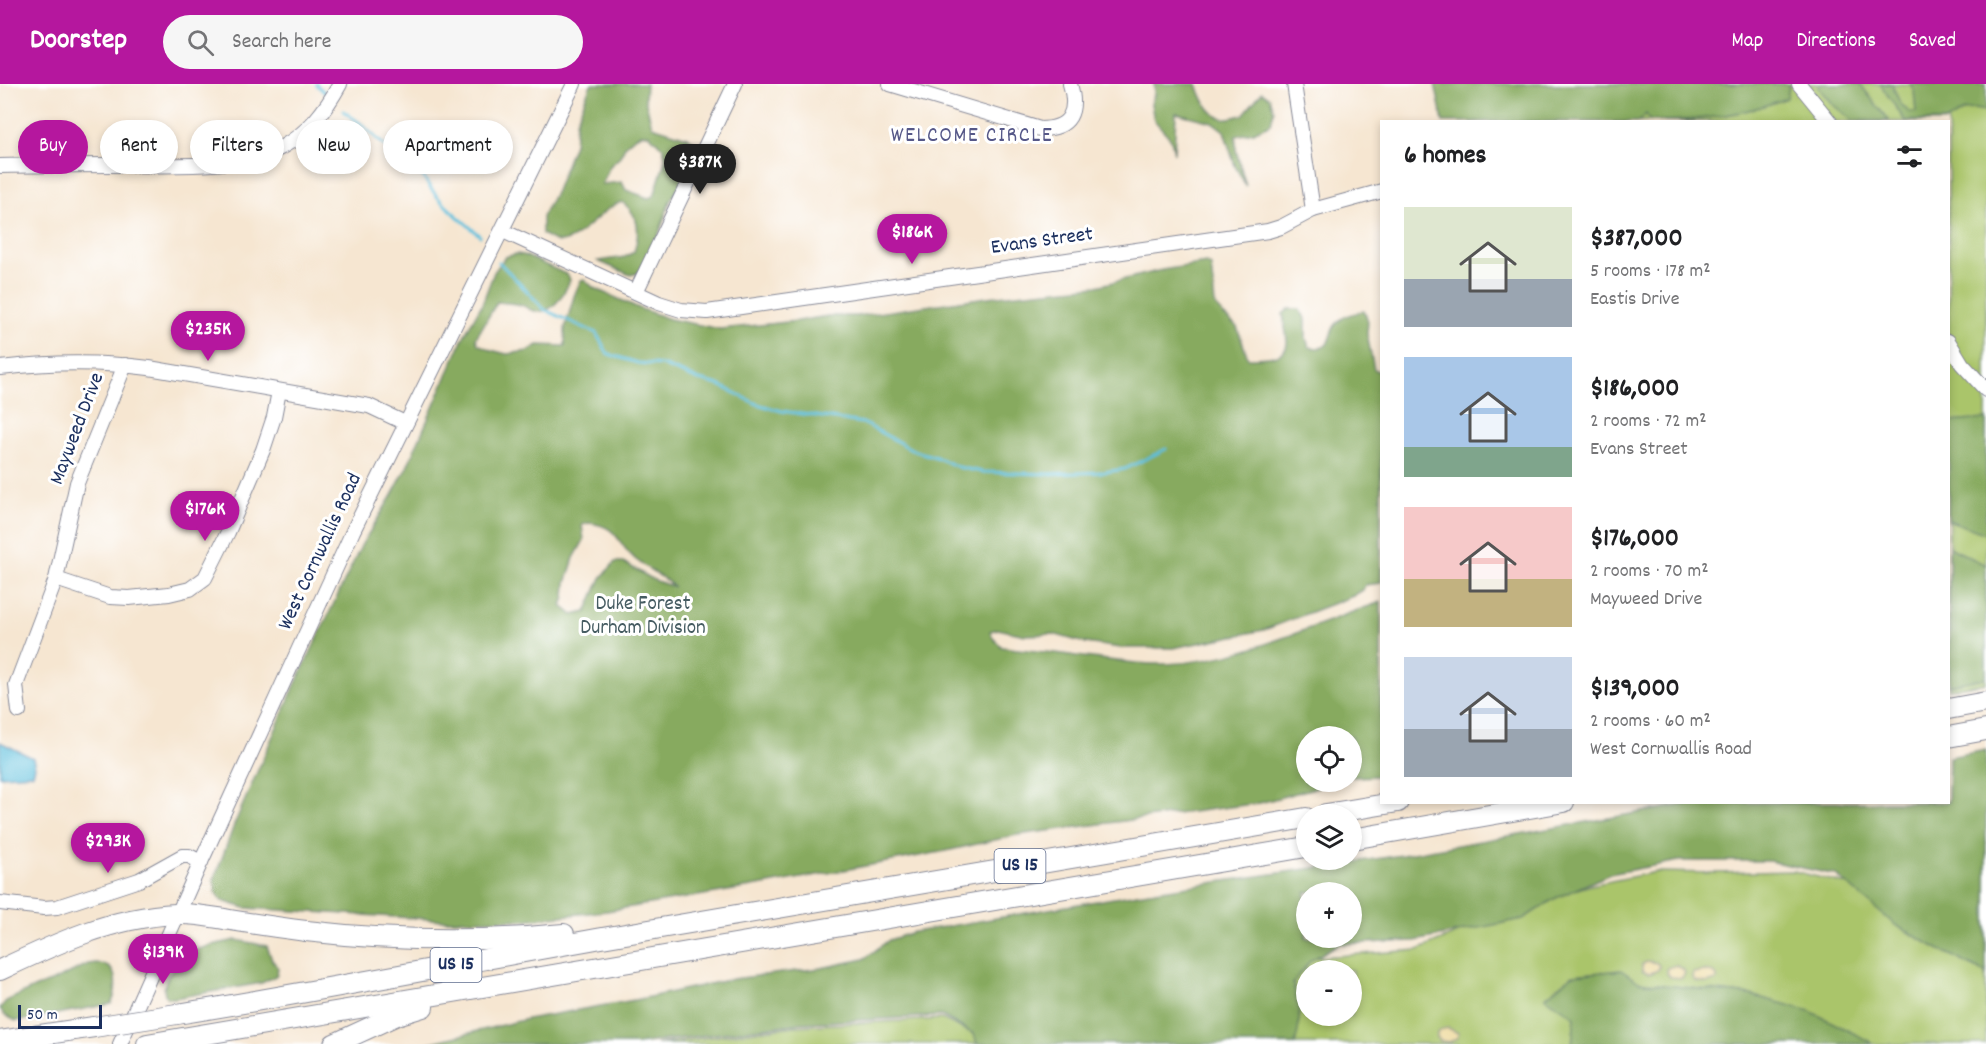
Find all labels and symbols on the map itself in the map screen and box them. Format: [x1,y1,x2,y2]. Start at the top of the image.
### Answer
district label: WELCOME CIRCLE [891,121,1053,152]
pin: $387K [658,144,742,195]
pin: $186K [870,214,954,265]
street label: Evans Street [989,220,1095,264]
pin: $235K [166,311,250,362]
street label: Mayweed Drive [43,369,113,489]
street label: West Cornwallis Road [271,469,371,635]
pin: $176K [163,491,247,542]
park label: Duke Forest Durham Division [580,590,706,644]
pin: $293K [66,823,150,874]
road number: US 15 [994,849,1046,883]
pin: $139K [121,934,205,985]
road number: US 15 [430,948,482,982]
scale bar [18,1002,102,1030]

